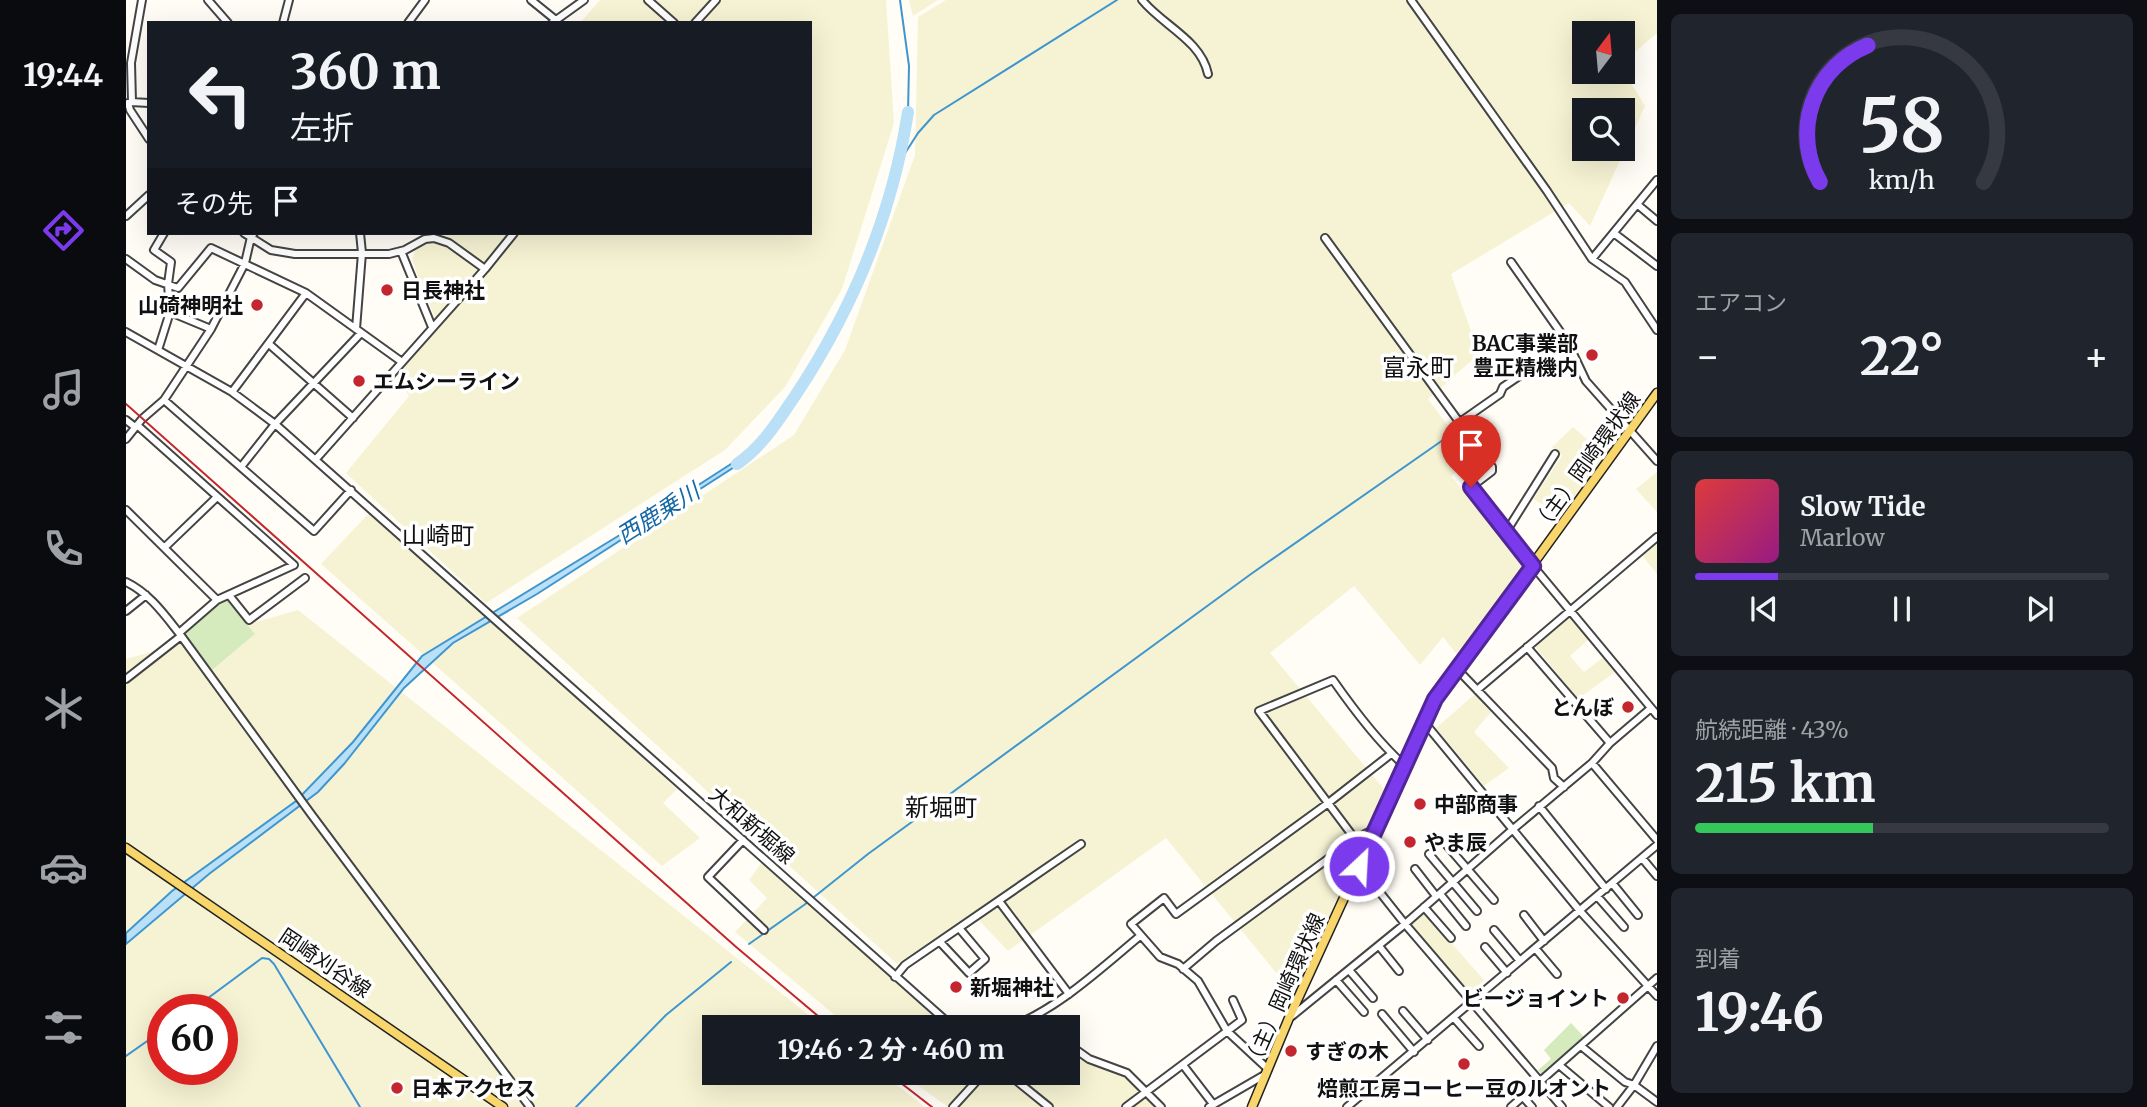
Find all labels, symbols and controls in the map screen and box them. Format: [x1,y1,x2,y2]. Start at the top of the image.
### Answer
north arrow [1572,21,1634,84]
map controls [1572,21,1635,161]
text: 360 m [290,41,441,102]
icon: left [175,49,266,140]
text: 19:44 [23,55,103,95]
text: 58 [1859,81,1945,173]
button: search [1572,98,1635,161]
text: 左折 [290,108,354,148]
text: km/h [1869,164,1935,196]
icon: arrive [267,182,305,220]
text: その先 [175,187,253,220]
icon: directions [39,206,88,255]
place label: 日長神社 [401,277,485,304]
marker: 日長神社 [379,282,395,298]
text: エアコン [1695,288,1787,317]
place label: 山碕神明社 [138,292,243,319]
marker: 山碕神明社 [249,297,265,313]
text: 22° [1860,324,1944,389]
place label: BAC事業部 豊正精機内 [1472,330,1578,381]
text: − [1695,333,1720,380]
text: + [2084,333,2109,380]
marker: BAC事業部 豊正精機内 [1584,347,1600,363]
district label: 富永町 [1382,352,1454,383]
icon: music [39,365,88,414]
place label: エムシーライン [373,368,520,395]
marker: エムシーライン [351,373,367,389]
street label: （主）岡崎環状線 [1526,386,1646,538]
pin [1441,415,1501,487]
icon: arrive [1452,426,1490,464]
water label: 西鹿乗川 [611,475,707,550]
text: Slow Tide [1800,490,1926,523]
district label: 山崎町 [402,520,474,551]
text: Marlow [1800,523,1885,552]
icon: phone [39,524,88,573]
icon: previous [1745,590,1783,628]
icon: pause [1883,590,1921,628]
icon: next [2021,590,2059,628]
icon: climate [39,684,88,733]
place label: とんぼ [1551,694,1614,721]
marker: とんぼ [1620,699,1636,715]
text: 航続距離 · 43% [1695,715,1849,744]
text: 215 km [1695,751,1876,816]
street label: 大和新堀線 [704,780,800,870]
place label: 中部商事 [1434,791,1518,818]
district label: 新堀町 [905,792,977,823]
marker: 中部商事 [1412,796,1428,812]
position arrow [1322,829,1396,903]
place label: やま辰 [1424,829,1487,856]
marker: やま辰 [1402,834,1418,850]
icon: car [39,843,88,892]
street label: （主）岡崎環状線 [1238,909,1330,1073]
street label: 岡崎刈谷線 [274,922,376,1004]
text: 到着 [1695,944,1741,973]
place label: 新堀神社 [970,974,1054,1001]
marker: 新堀神社 [948,979,964,995]
text: 19:46 [1695,980,1824,1045]
place label: ビージョイント [1462,985,1609,1012]
marker: ビージョイント [1615,990,1631,1006]
speed limit sign: 60 [147,994,238,1085]
icon: filters [39,1003,88,1052]
text: 19:46 · 2 分 · 460 m [777,1033,1005,1066]
place label: すぎの木 [1305,1038,1389,1065]
marker: すぎの木 [1283,1043,1299,1059]
marker: 焙煎工房コーヒー豆のルオント [1456,1056,1472,1072]
place label: 日本アクセス [411,1075,536,1102]
place label: 焙煎工房コーヒー豆のルオント [1317,1075,1611,1102]
marker: 日本アクセス [389,1080,405,1096]

